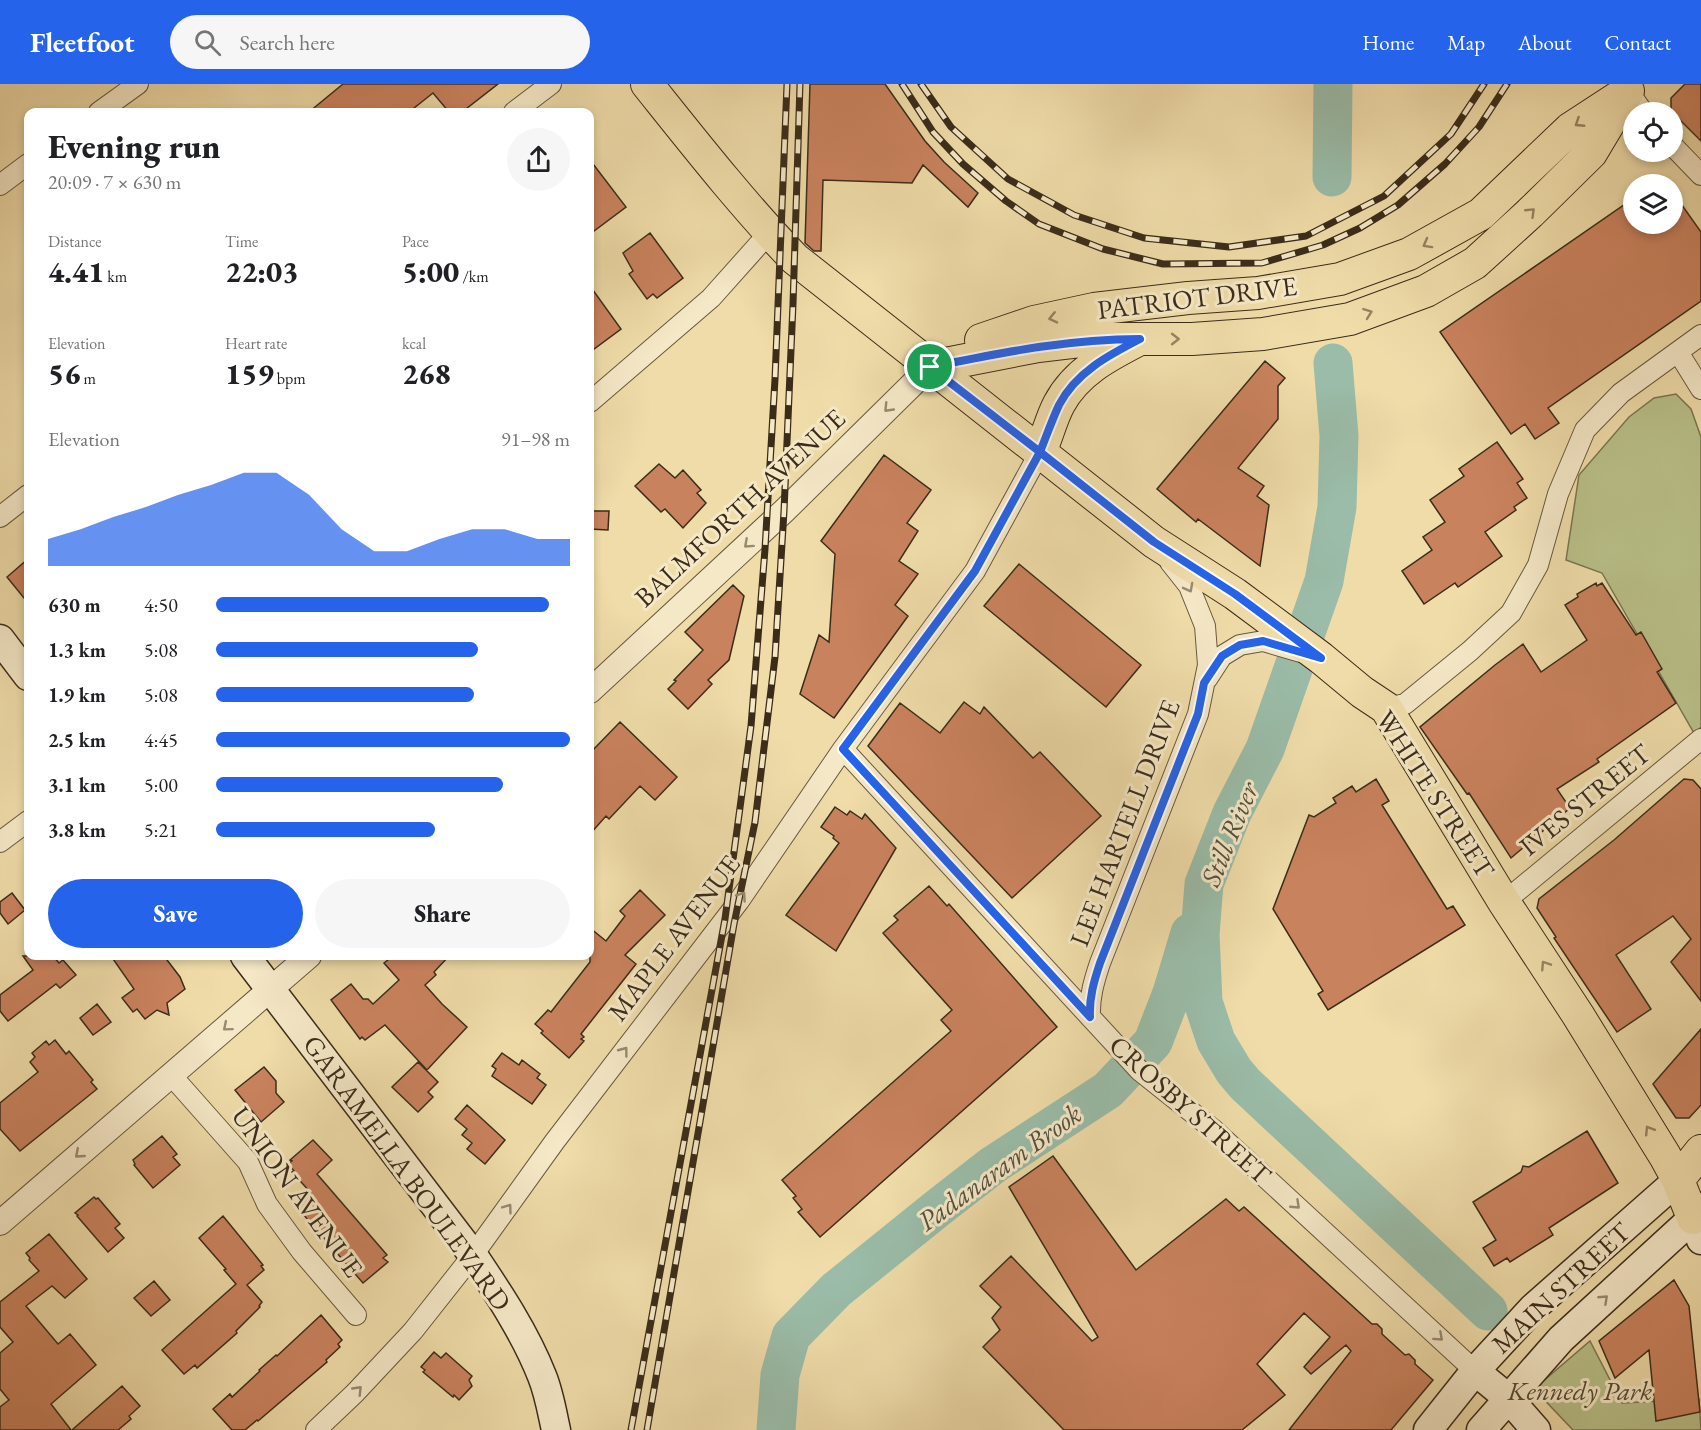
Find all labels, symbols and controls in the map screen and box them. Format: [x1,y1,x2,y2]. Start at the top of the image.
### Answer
search box [170,15,590,69]
text: Fleetfoot [30,24,134,60]
icon: search [191,26,224,59]
text: Search here [239,28,335,57]
text: Home [1362,29,1414,56]
text: Map [1447,29,1485,56]
text: About [1518,29,1571,56]
text: Contact [1604,29,1671,56]
map controls [1623,102,1683,234]
button: locate [1623,102,1683,162]
one-way arrow [1575,116,1585,128]
text: Evening run [48,125,220,168]
button: share [507,128,570,191]
text: 20:09 · 7 × 630 m [48,169,181,195]
button: layers [1623,174,1683,234]
one-way arrow [1525,208,1535,219]
text: Distance [48,231,101,252]
text: Time [225,231,258,252]
text: Pace [402,231,429,252]
one-way arrow [1423,237,1433,248]
text: 4.41 [48,252,104,291]
text: 22:03 [225,252,298,291]
text: 5:00 [402,252,459,291]
text: km [104,266,127,287]
text: /km [459,266,489,287]
street label: PATRIOT DRIVE [1095,268,1299,327]
one-way arrow [1362,307,1372,320]
one-way arrow [1049,311,1059,324]
text: Elevation [48,333,106,354]
text: Heart rate [225,333,287,354]
text: kcal [402,333,426,354]
one-way arrow [1171,333,1180,345]
pin [904,341,955,392]
icon: arrive [913,350,946,383]
text: 56 [48,354,80,393]
text: 159 [225,354,274,393]
text: 268 [402,354,451,393]
text: m [80,368,96,389]
text: bpm [274,368,306,389]
street label: BALMFORTH AVENUE [627,401,852,614]
one-way arrow [884,401,895,411]
text: Elevation [48,426,120,452]
text: 91–98 m [501,426,570,452]
one-way arrow [745,537,755,548]
one-way arrow [1182,582,1193,592]
text: 630 m [48,592,101,618]
text: 4:50 [144,592,178,618]
text: 1.3 km [48,637,106,663]
text: 5:08 [144,637,178,663]
text: 1.9 km [48,682,106,708]
text: 5:08 [144,682,178,708]
street label: LEE HARTELL DRIVE [1061,695,1188,951]
street label: WHITE STREET [1368,703,1503,885]
text: 2.5 km [48,727,106,753]
text: 4:45 [144,727,178,753]
street label: IVES STREET [1512,735,1658,863]
text: 3.1 km [48,772,106,798]
text: 5:00 [144,772,178,798]
water label: Still River [1192,775,1267,892]
text: 3.8 km [48,817,106,843]
text: 5:21 [144,817,178,843]
street label: MAPLE AVENUE [600,848,747,1028]
button: Save [48,879,303,948]
button: Share [315,879,570,948]
one-way arrow [734,892,745,903]
one-way arrow [1541,960,1552,971]
one-way arrow [223,1020,234,1031]
street label: GARAMELLA BOULEVARD [295,1028,519,1318]
street label: CROSBY STREET [1102,1028,1279,1192]
one-way arrow [616,1047,627,1058]
water label: Padanaram Brook [910,1095,1088,1239]
street label: UNION AVENUE [224,1099,371,1284]
one-way arrow [1645,1125,1656,1136]
one-way arrow [75,1147,86,1158]
one-way arrow [1289,1198,1300,1209]
one-way arrow [500,1203,511,1214]
street label: MAIN STREET [1484,1214,1638,1361]
one-way arrow [1598,1295,1608,1306]
one-way arrow [1432,1330,1443,1341]
park label: Kennedy Park [1507,1373,1652,1408]
one-way arrow [351,1386,362,1396]

